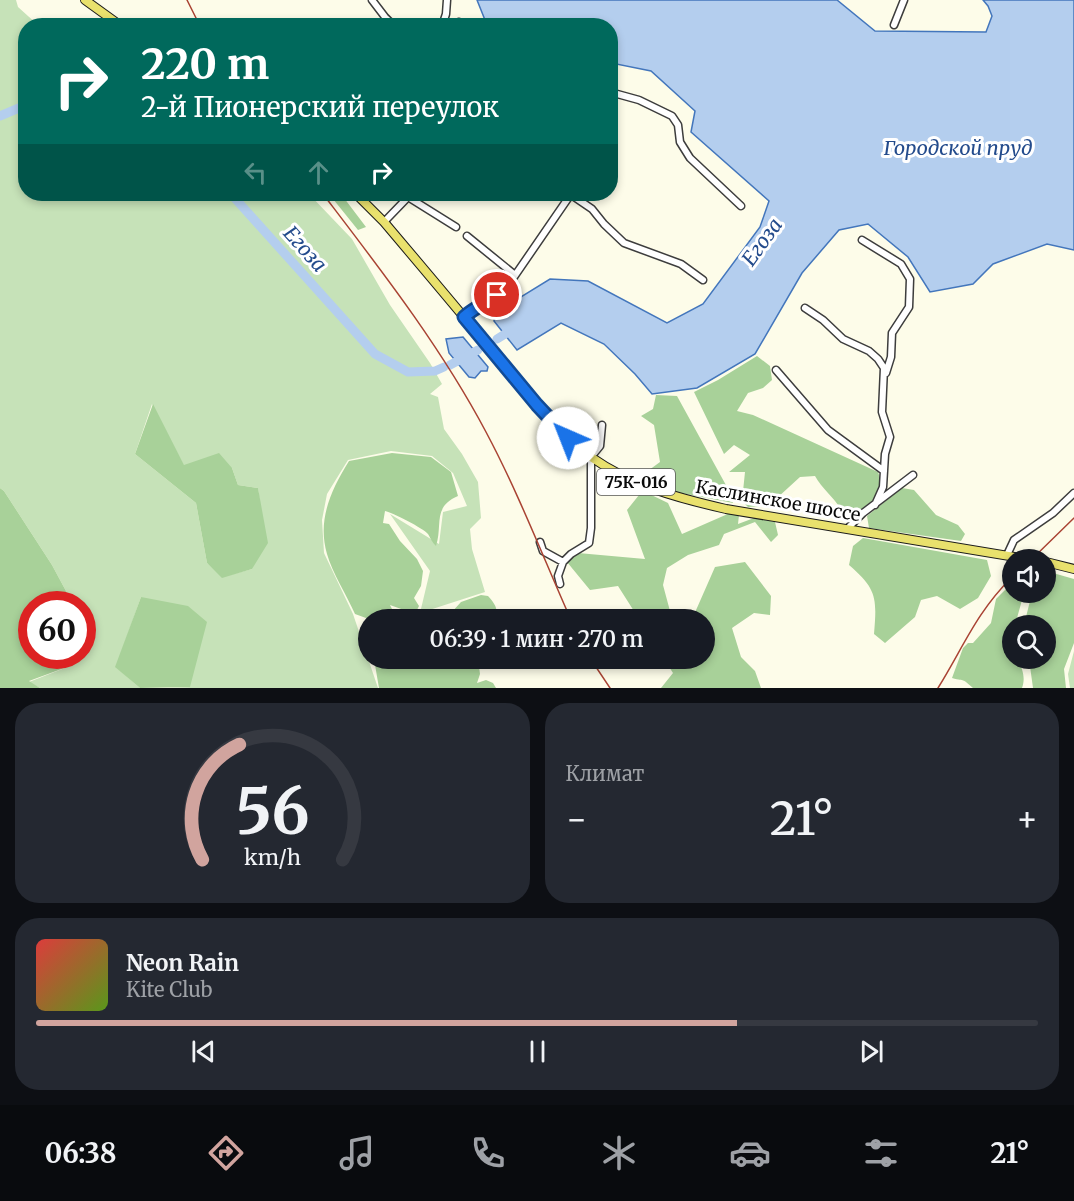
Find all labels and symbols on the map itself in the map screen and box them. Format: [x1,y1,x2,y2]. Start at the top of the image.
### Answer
water label: Городской пруд [884,135,1032,160]
water label: Егоза [736,213,787,270]
water label: Егоза [278,221,332,277]
pin [471,269,522,320]
position arrow [536,406,600,470]
road number: 75К-016 [597,469,675,495]
street label: Каслинское шоссе [694,475,862,526]
speed limit sign: 60 [18,591,96,669]

